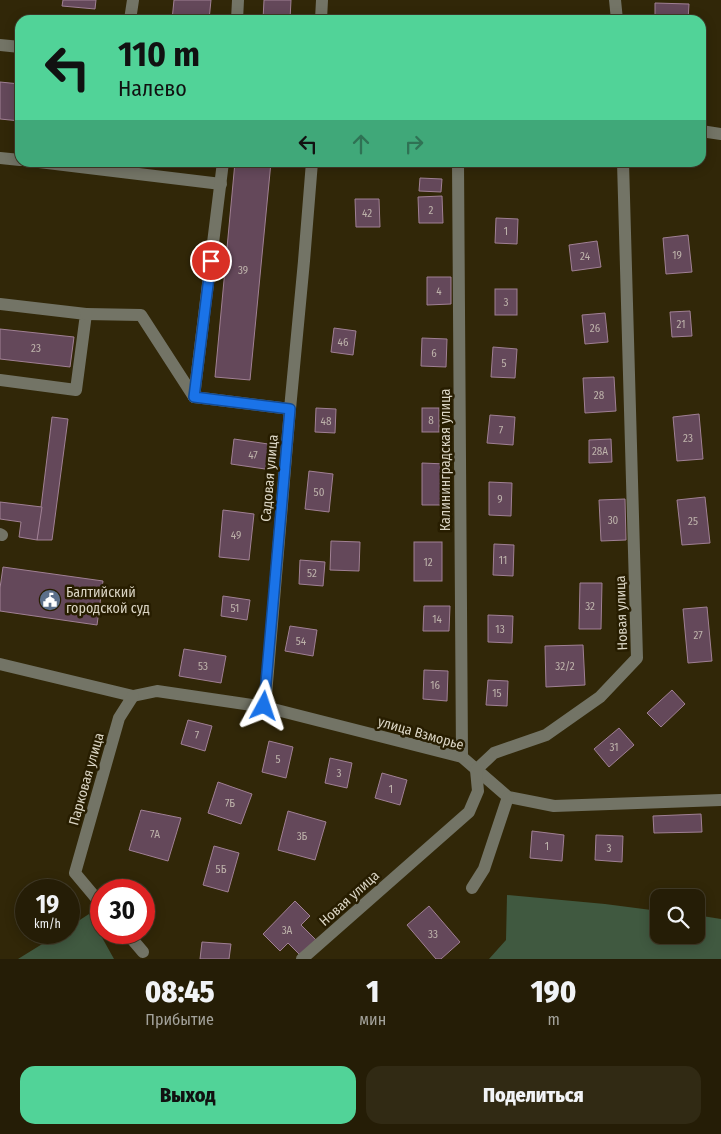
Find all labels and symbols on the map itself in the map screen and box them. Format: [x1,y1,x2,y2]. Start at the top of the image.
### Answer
house number: 2 [429,204,434,217]
house number: 42 [362,207,372,220]
house number: 1 [504,225,508,238]
pin [190,240,232,282]
house number: 19 [672,249,682,262]
house number: 24 [580,250,591,263]
house number: 39 [238,264,248,277]
house number: 4 [436,285,442,298]
house number: 3 [504,296,509,309]
house number: 21 [677,318,685,331]
house number: 26 [590,322,601,335]
house number: 46 [338,336,349,349]
house number: 23 [31,342,41,355]
house number: 6 [431,347,437,360]
house number: 5 [501,357,507,370]
street label: Калининградская улица [437,389,454,531]
house number: 28 [594,389,605,402]
house number: 8 [428,414,434,427]
house number: 48 [321,415,332,428]
house number: 7 [499,424,504,437]
house number: 23 [683,432,693,445]
street label: Садовая улица [257,434,282,522]
house number: 28А [592,445,608,458]
house number: 47 [248,449,258,462]
house number: 50 [314,486,325,499]
house number: 9 [497,493,503,506]
house number: 30 [608,514,619,527]
house number: 25 [688,515,698,528]
house number: 49 [231,529,241,542]
house number: 11 [499,554,507,567]
house number: 12 [423,556,433,569]
house number: 52 [307,567,317,580]
street label: Новая улица [612,575,631,651]
place label: Балтийский городской суд [66,584,150,617]
public building icon: Балтийский городской суд [38,588,62,612]
house number: 32 [585,600,595,613]
house number: 51 [231,602,239,615]
house number: 14 [432,613,442,626]
house number: 13 [495,623,505,636]
house number: 27 [693,629,703,642]
house number: 54 [296,635,307,648]
house number: 53 [198,660,208,673]
house number: 32/2 [555,660,575,673]
position arrow [237,679,289,731]
house number: 16 [430,679,440,692]
house number: 15 [492,687,502,700]
street label: улица Взморье [376,713,466,754]
house number: 7 [195,729,200,742]
street label: Парковая улица [65,731,108,827]
house number: 31 [610,741,619,754]
house number: 5 [275,753,281,766]
house number: 3 [337,767,342,780]
house number: 1 [389,783,393,796]
house number: 7Б [225,797,235,810]
house number: 7А [150,828,160,841]
house number: 3Б [297,830,308,843]
house number: 1 [545,840,549,853]
house number: 3 [607,842,612,855]
house number: 5Б [216,863,227,876]
street label: Новая улица [316,867,383,930]
speed limit sign: 30 [90,879,155,944]
house number: 3А [282,924,293,937]
house number: 33 [428,928,438,941]

